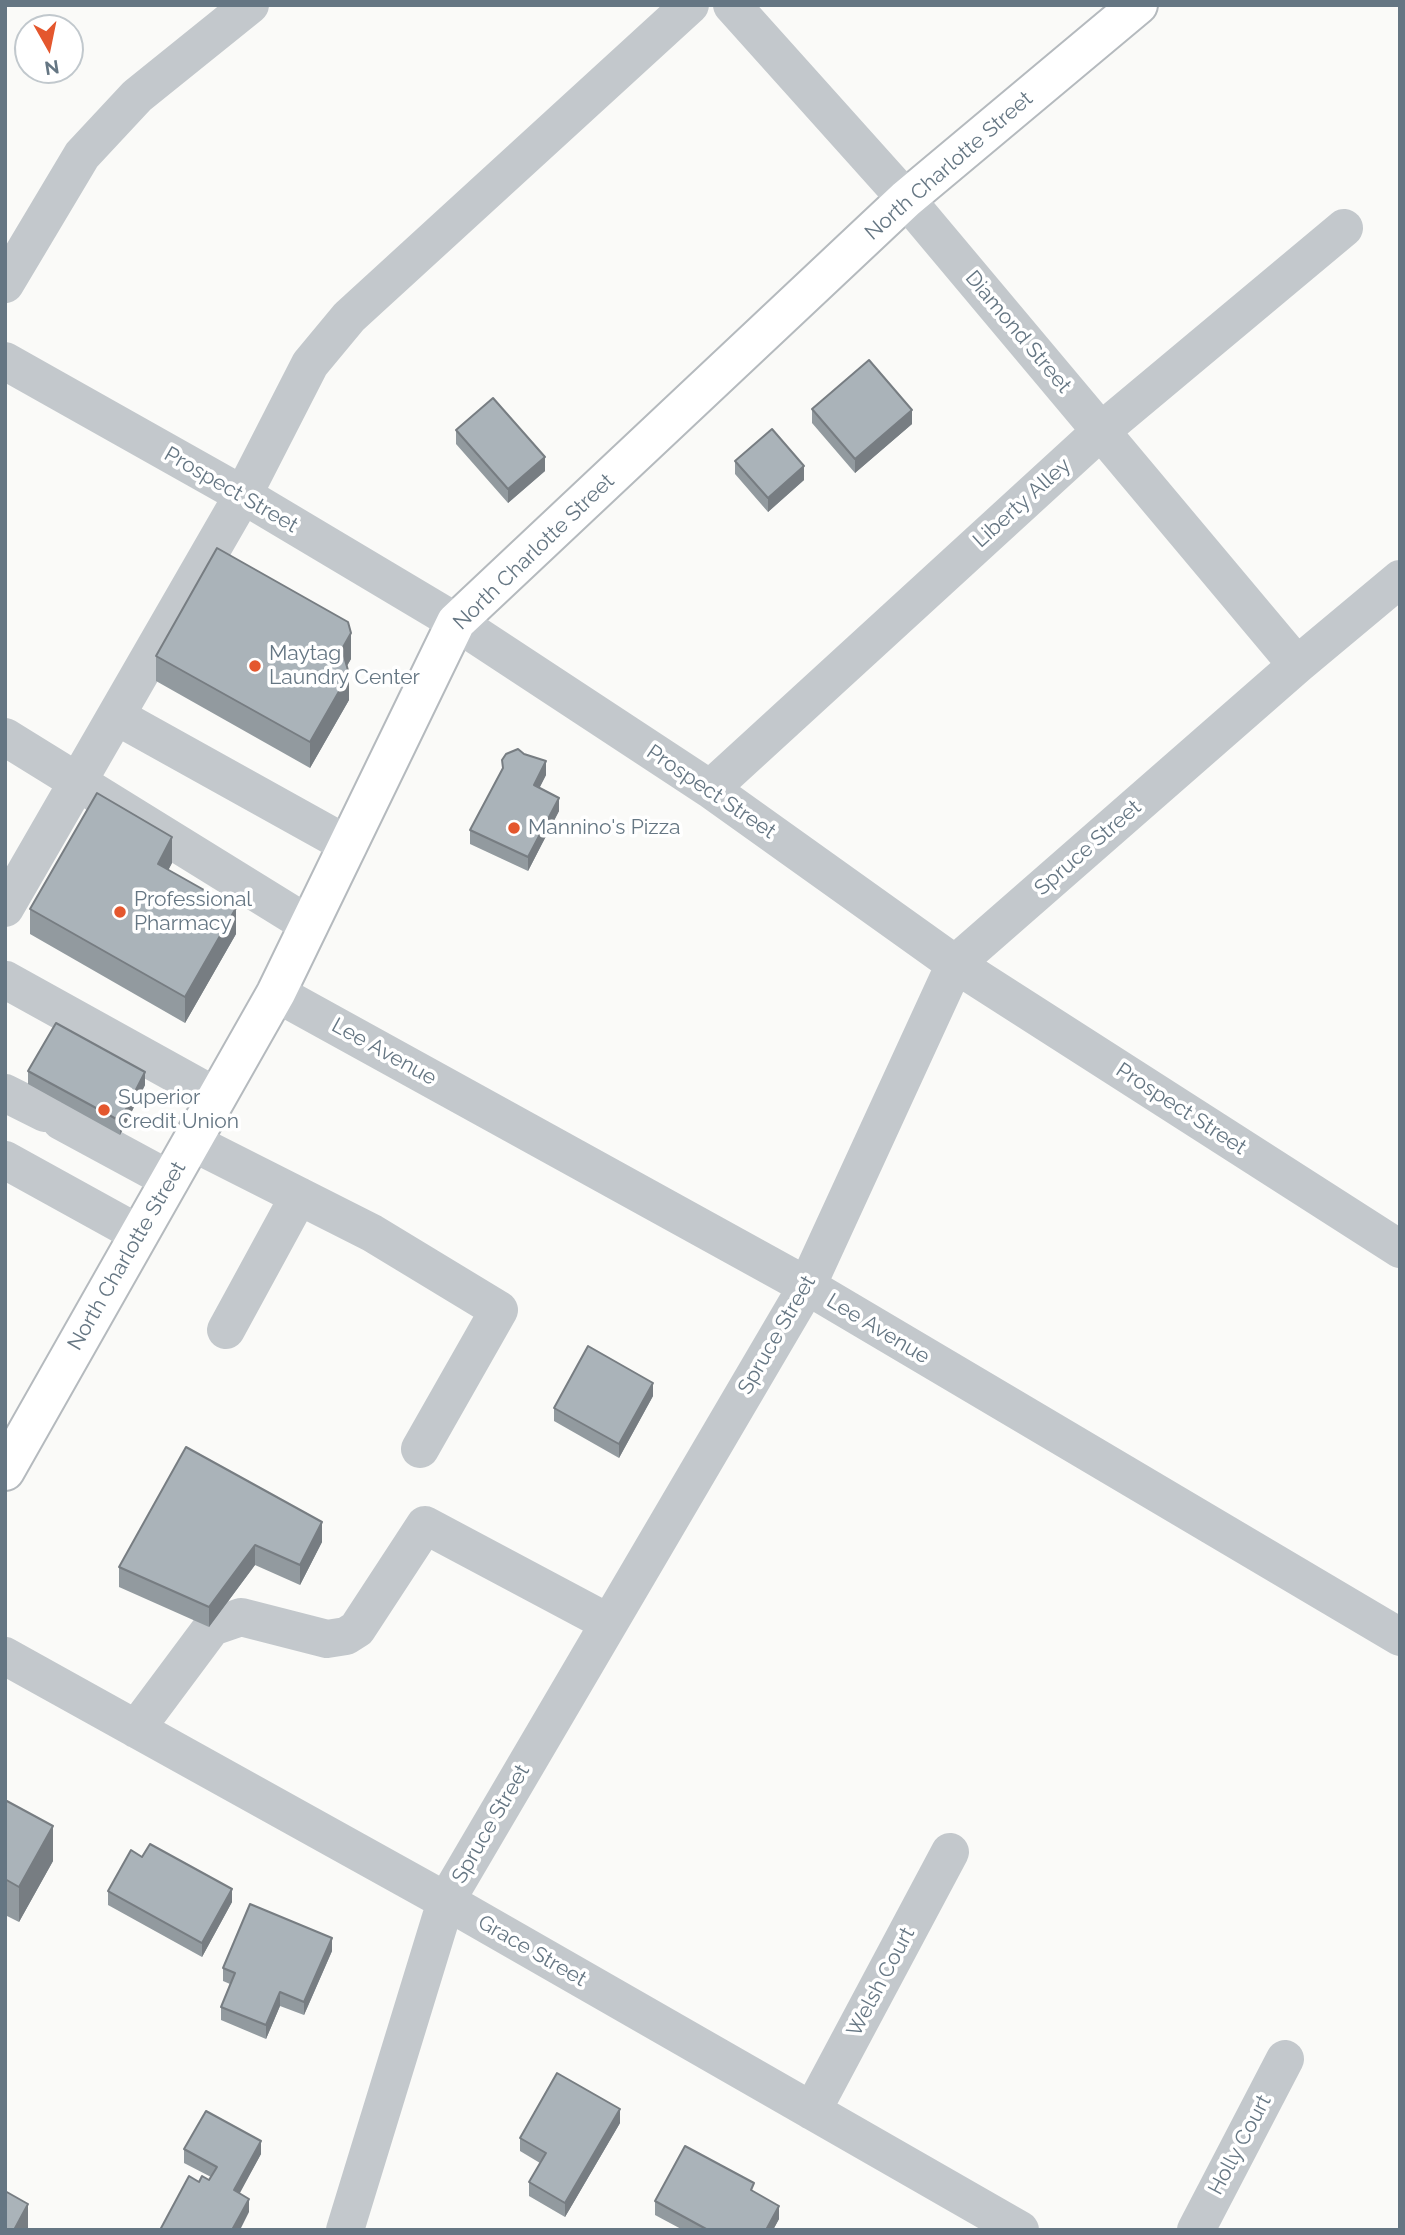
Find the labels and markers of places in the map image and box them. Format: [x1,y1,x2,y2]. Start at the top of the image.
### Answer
place label: Maytag Laundry Center [269,641,420,691]
marker: Maytag Laundry Center [247,658,263,674]
place label: Mannino's Pizza [528,815,680,841]
marker: Mannino's Pizza [506,820,522,836]
place label: Professional Pharmacy [134,887,252,937]
marker: Professional Pharmacy [112,904,128,920]
place label: Superior Credit Union [118,1085,239,1135]
marker: Superior Credit Union [96,1102,112,1118]

